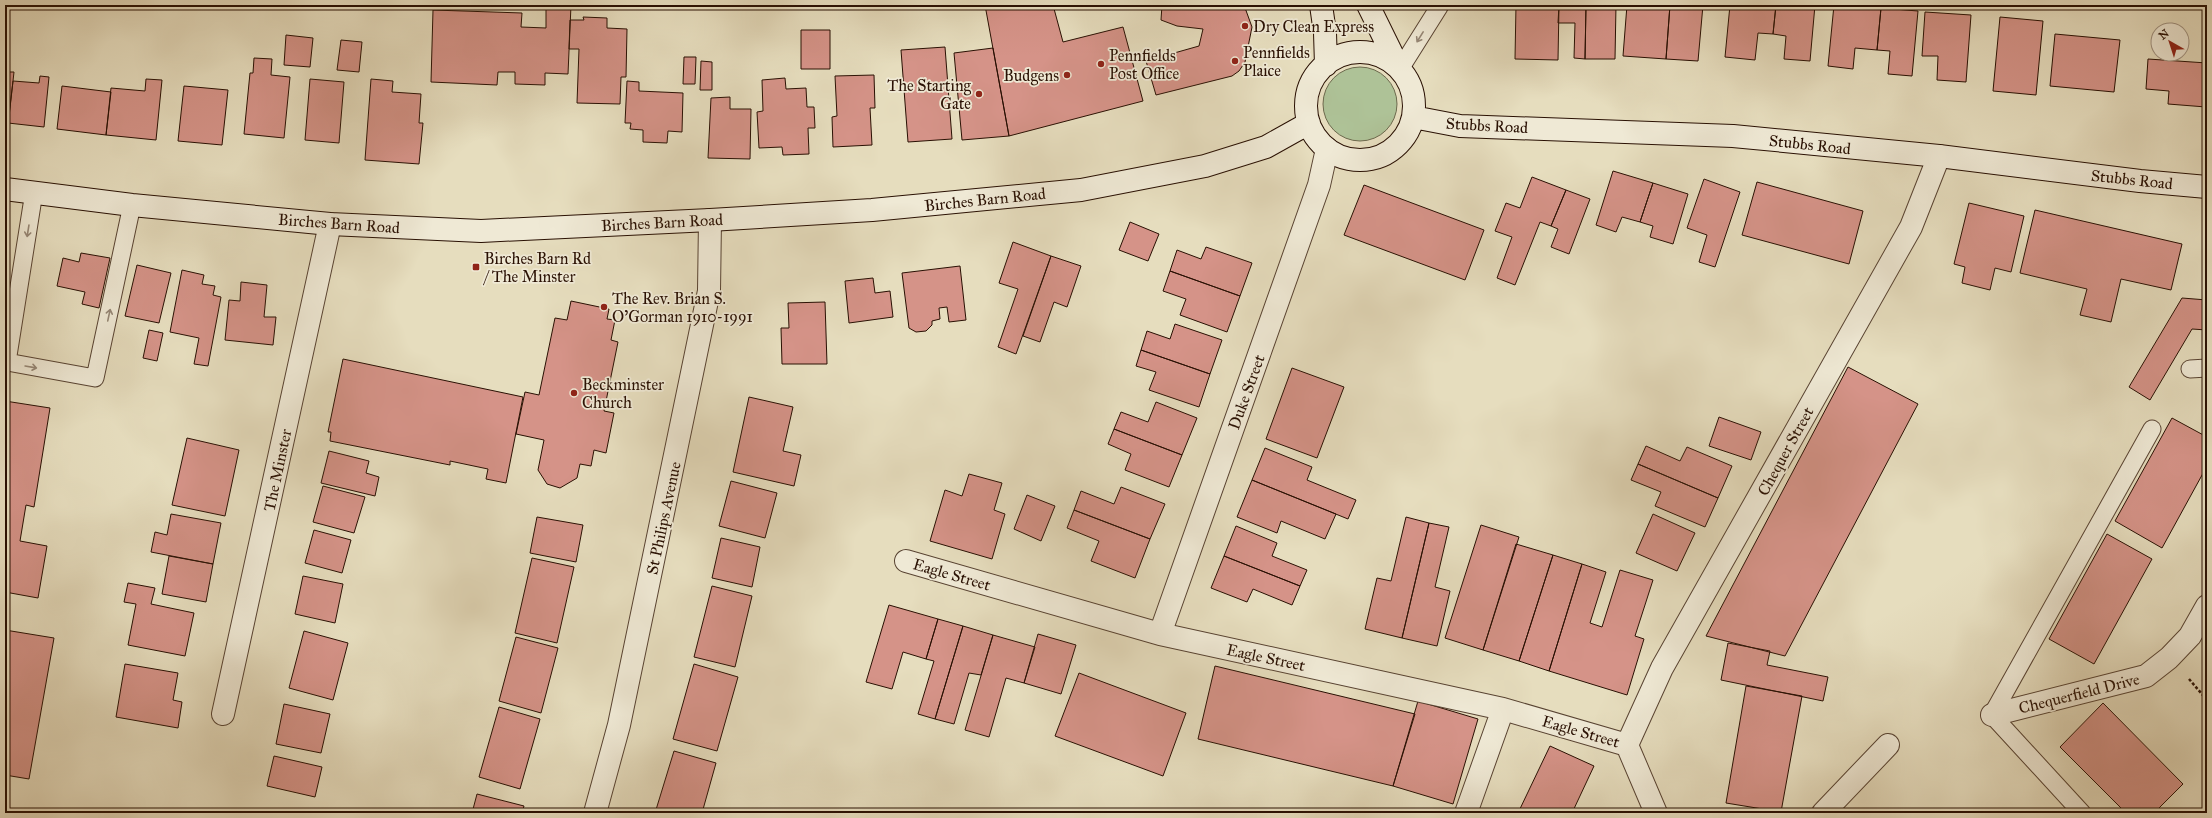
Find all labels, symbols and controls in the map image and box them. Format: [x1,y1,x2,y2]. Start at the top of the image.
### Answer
place label: Dry Clean Express [1253,17,1374,36]
marker: Dry Clean Express [1240,21,1250,31]
north arrow [2150,22,2190,62]
text: N [2156,26,2172,43]
one-way arrow [1416,31,1424,42]
place label: Pennfields Plaice [1243,43,1310,80]
place label: Pennfields Post Office [1109,46,1180,83]
marker: Pennfields Plaice [1230,56,1240,66]
marker: Pennfields Post Office [1096,59,1106,69]
place label: Budgens [1003,66,1059,86]
marker: Budgens [1062,70,1072,80]
place label: The Starting Gate [887,76,972,113]
marker: The Starting Gate [974,89,984,99]
street label: Stubbs Road [1445,114,1529,137]
street label: Stubbs Road [1768,131,1852,158]
street label: Stubbs Road [2090,166,2174,193]
street label: Birches Barn Road [923,184,1047,215]
street label: Birches Barn Road [277,210,400,237]
street label: Birches Barn Road [601,210,723,235]
one-way arrow [24,224,32,237]
place label: Birches Barn Rd / The Minster [482,249,591,286]
marker: Birches Barn Rd / The Minster [471,262,481,272]
place label: The Rev. Brian S. O'Gorman 1910-1991 [612,289,753,326]
marker: The Rev. Brian S. O'Gorman 1910-1991 [599,302,609,312]
one-way arrow [105,309,113,322]
street label: Duke Street [1224,352,1269,432]
one-way arrow [24,363,37,371]
place label: Beckminster Church [582,375,664,412]
marker: Beckminster Church [569,388,579,398]
street label: Chequer Street [1753,403,1819,499]
street label: The Minster [260,427,295,513]
street label: St Philips Avenue [642,460,685,576]
street label: Eagle Street [911,554,993,596]
street label: Eagle Street [1225,640,1307,676]
street label: Chequerfield Drive [2017,669,2142,719]
street label: Eagle Street [1540,711,1622,753]

